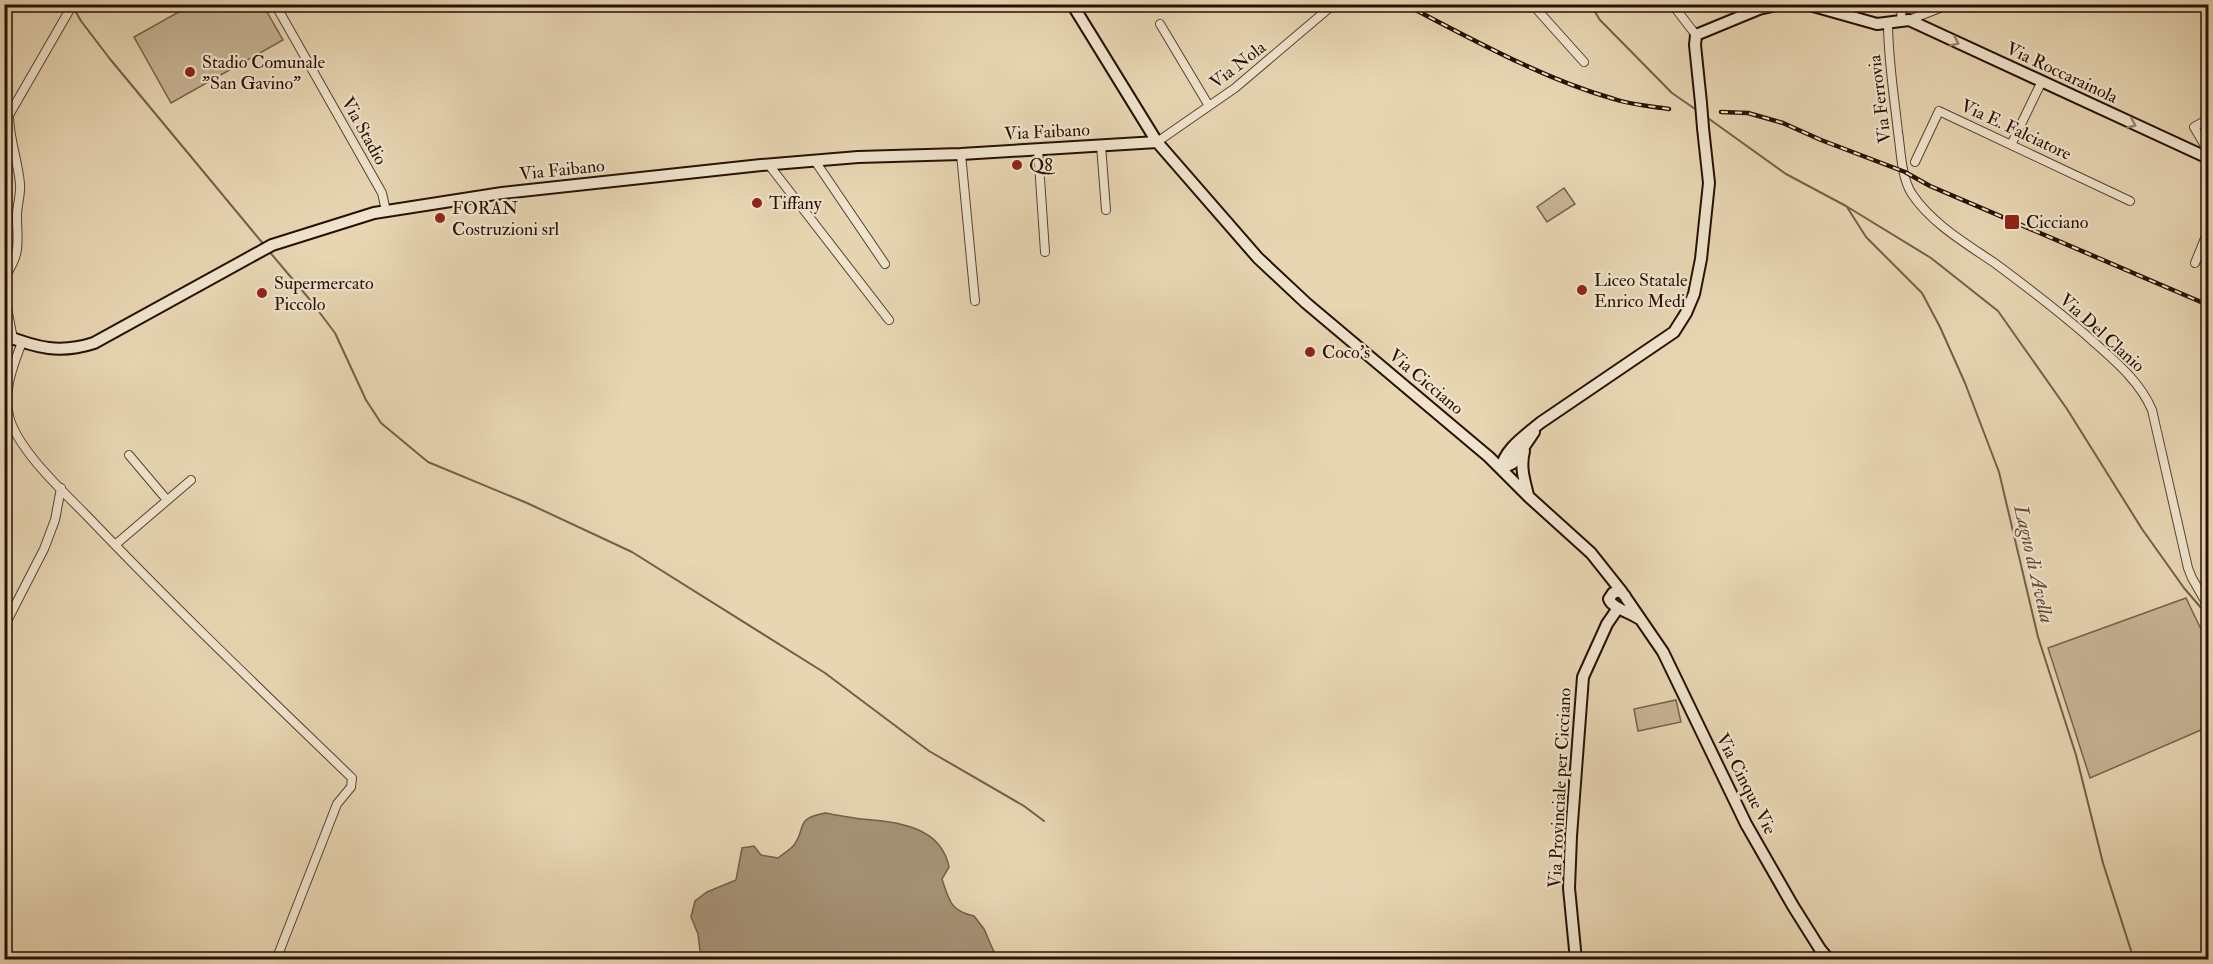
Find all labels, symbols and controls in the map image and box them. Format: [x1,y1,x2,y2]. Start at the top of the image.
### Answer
one-way arrow [1949,34,1960,46]
street label: Via Nola [1205,36,1271,94]
street label: Via Roccarainola [2002,37,2122,109]
place label: Stadio Comunale "San Gavino" [202,51,325,95]
street label: Via Ferrovia [1863,53,1897,144]
marker: Stadio Comunale "San Gavino" [183,65,197,79]
street label: Via Stadio [336,93,392,169]
street label: Via E. Falciatore [1957,94,2076,166]
one-way arrow [2126,116,2137,128]
street label: Via Faibano [1004,118,1091,146]
street label: Via Faibano [518,154,606,186]
place label: Q8 [1029,154,1056,177]
marker: Q8 [1010,158,1024,172]
place label: Tiffany [769,192,823,215]
marker: Tiffany [750,196,764,210]
place label: FORAN Costruzioni srl [452,197,560,241]
marker: FORAN Costruzioni srl [433,211,447,225]
place label: Cicciano [2026,211,2089,234]
marker: Cicciano [2003,213,2021,231]
place label: Liceo Statale Enrico Medi [1594,269,1688,313]
place label: Supermercato Piccolo [274,272,374,316]
marker: Liceo Statale Enrico Medi [1575,283,1589,297]
marker: Supermercato Piccolo [255,286,269,300]
street label: Via Del Clanio [2055,289,2150,378]
place label: Coco's [1322,341,1370,364]
street label: Via Cicciano [1384,344,1468,420]
marker: Coco's [1303,345,1317,359]
water label: Lagno di Avella [2008,501,2060,626]
street label: Via Provinciale per Cicciano [1543,687,1577,889]
street label: Via Cinque Vie [1711,729,1782,839]

